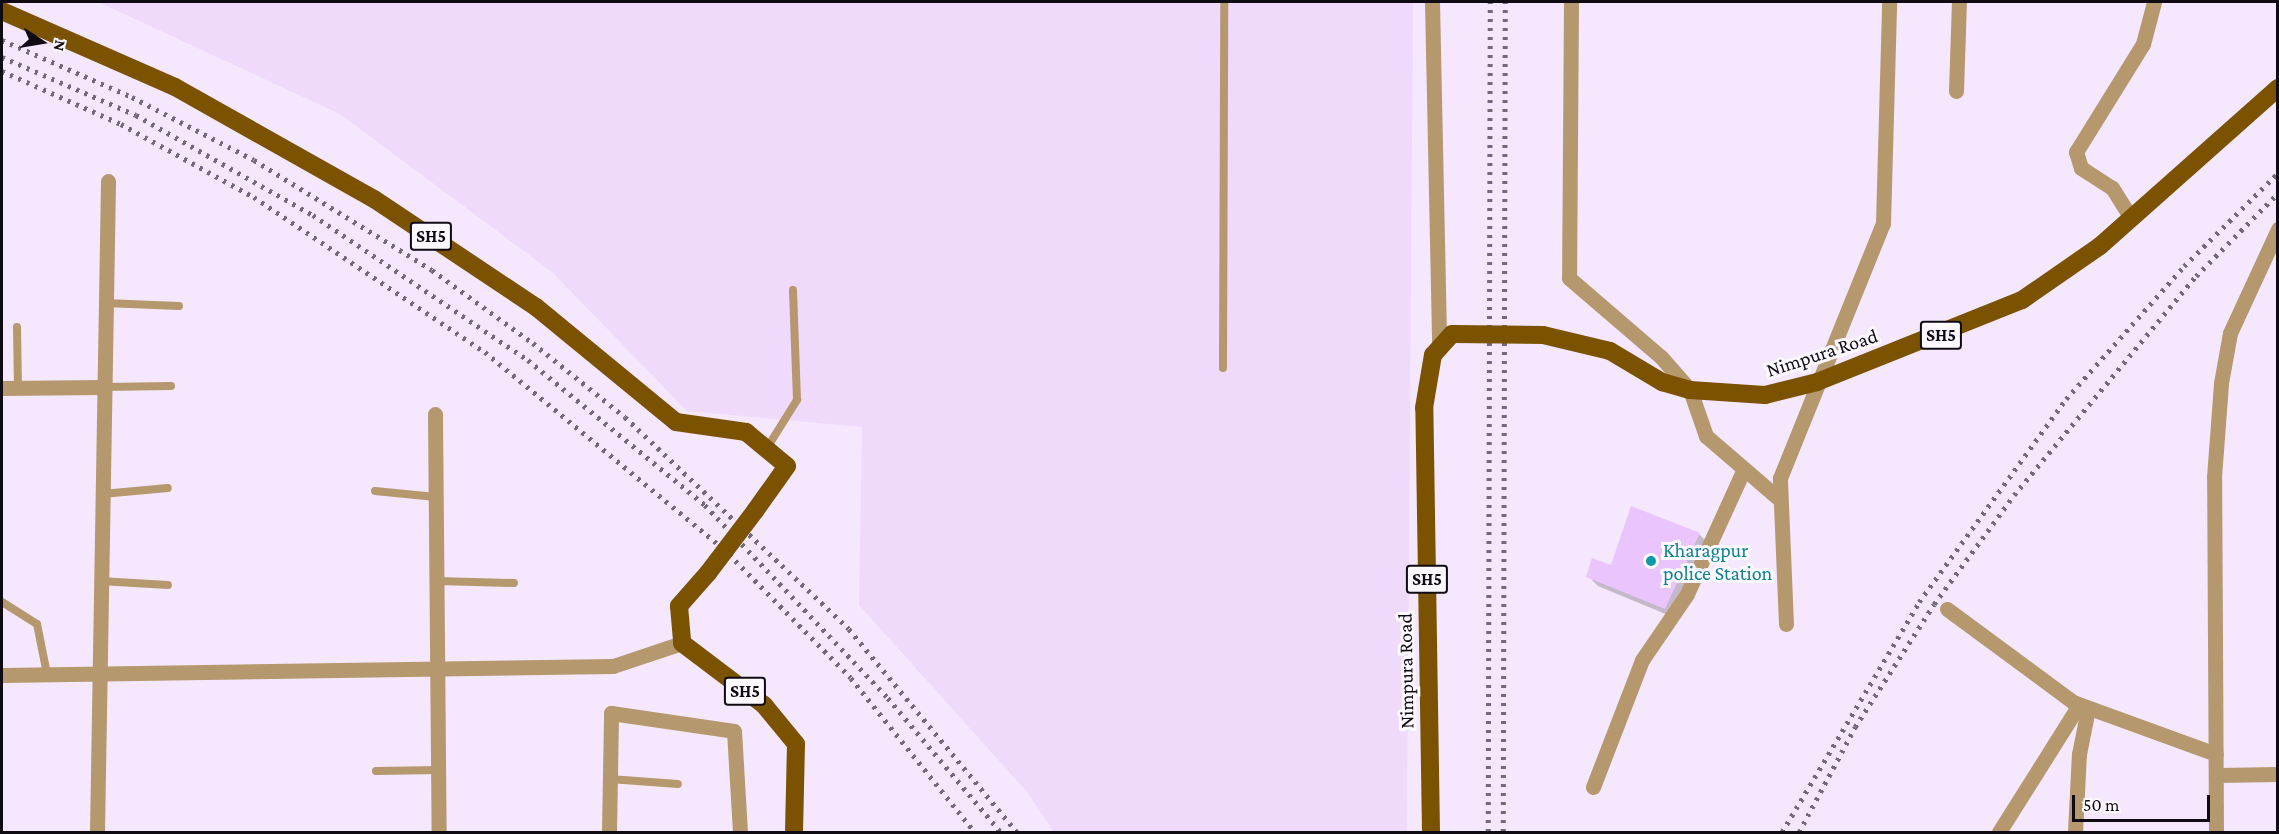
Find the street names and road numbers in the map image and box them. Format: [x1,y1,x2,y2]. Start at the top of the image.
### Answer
road number: SH5 [408,221,454,251]
road number: SH5 [1918,320,1964,350]
street label: Nimpura Road [1763,324,1881,382]
road number: SH5 [1404,564,1450,594]
street label: Nimpura Road [1393,613,1419,729]
road number: SH5 [722,676,768,706]

